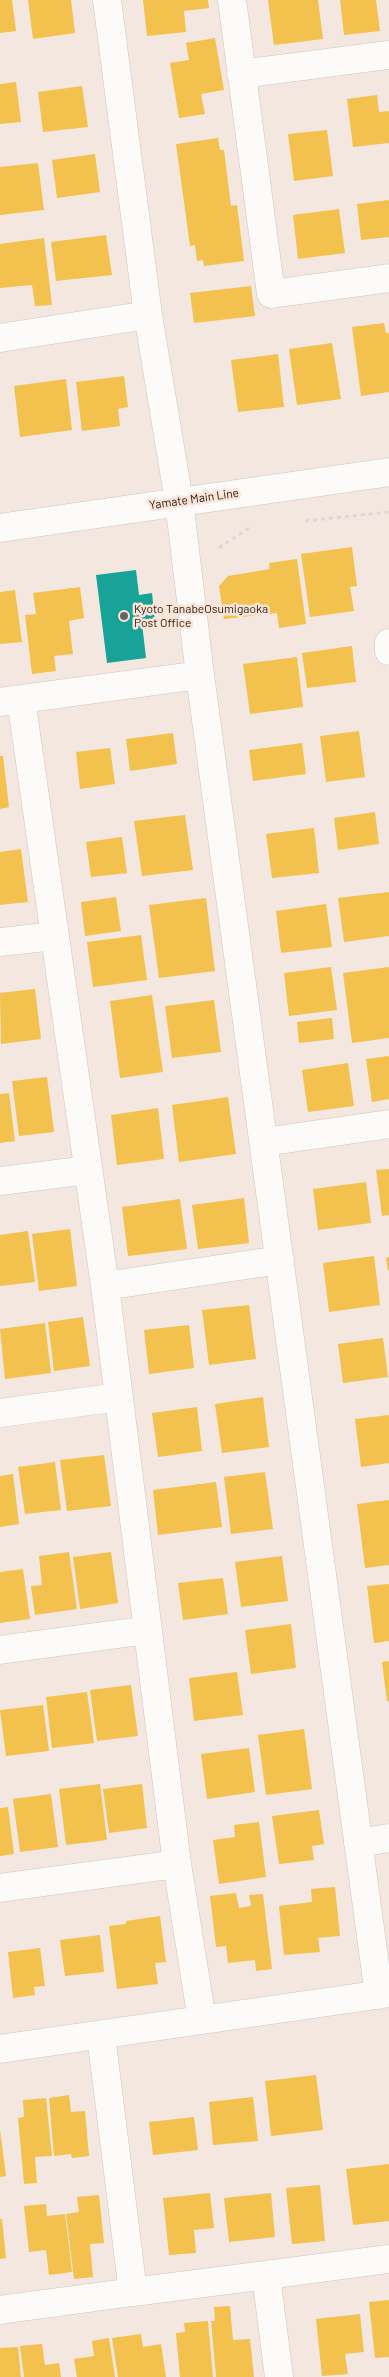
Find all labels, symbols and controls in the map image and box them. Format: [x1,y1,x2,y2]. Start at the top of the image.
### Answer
street label: Yamate Main Line [148,486,240,512]
place label: Kyoto TanabeOsumigaoka Post Office [134,602,268,630]
marker: Kyoto TanabeOsumigaoka Post Office [118,610,130,622]

